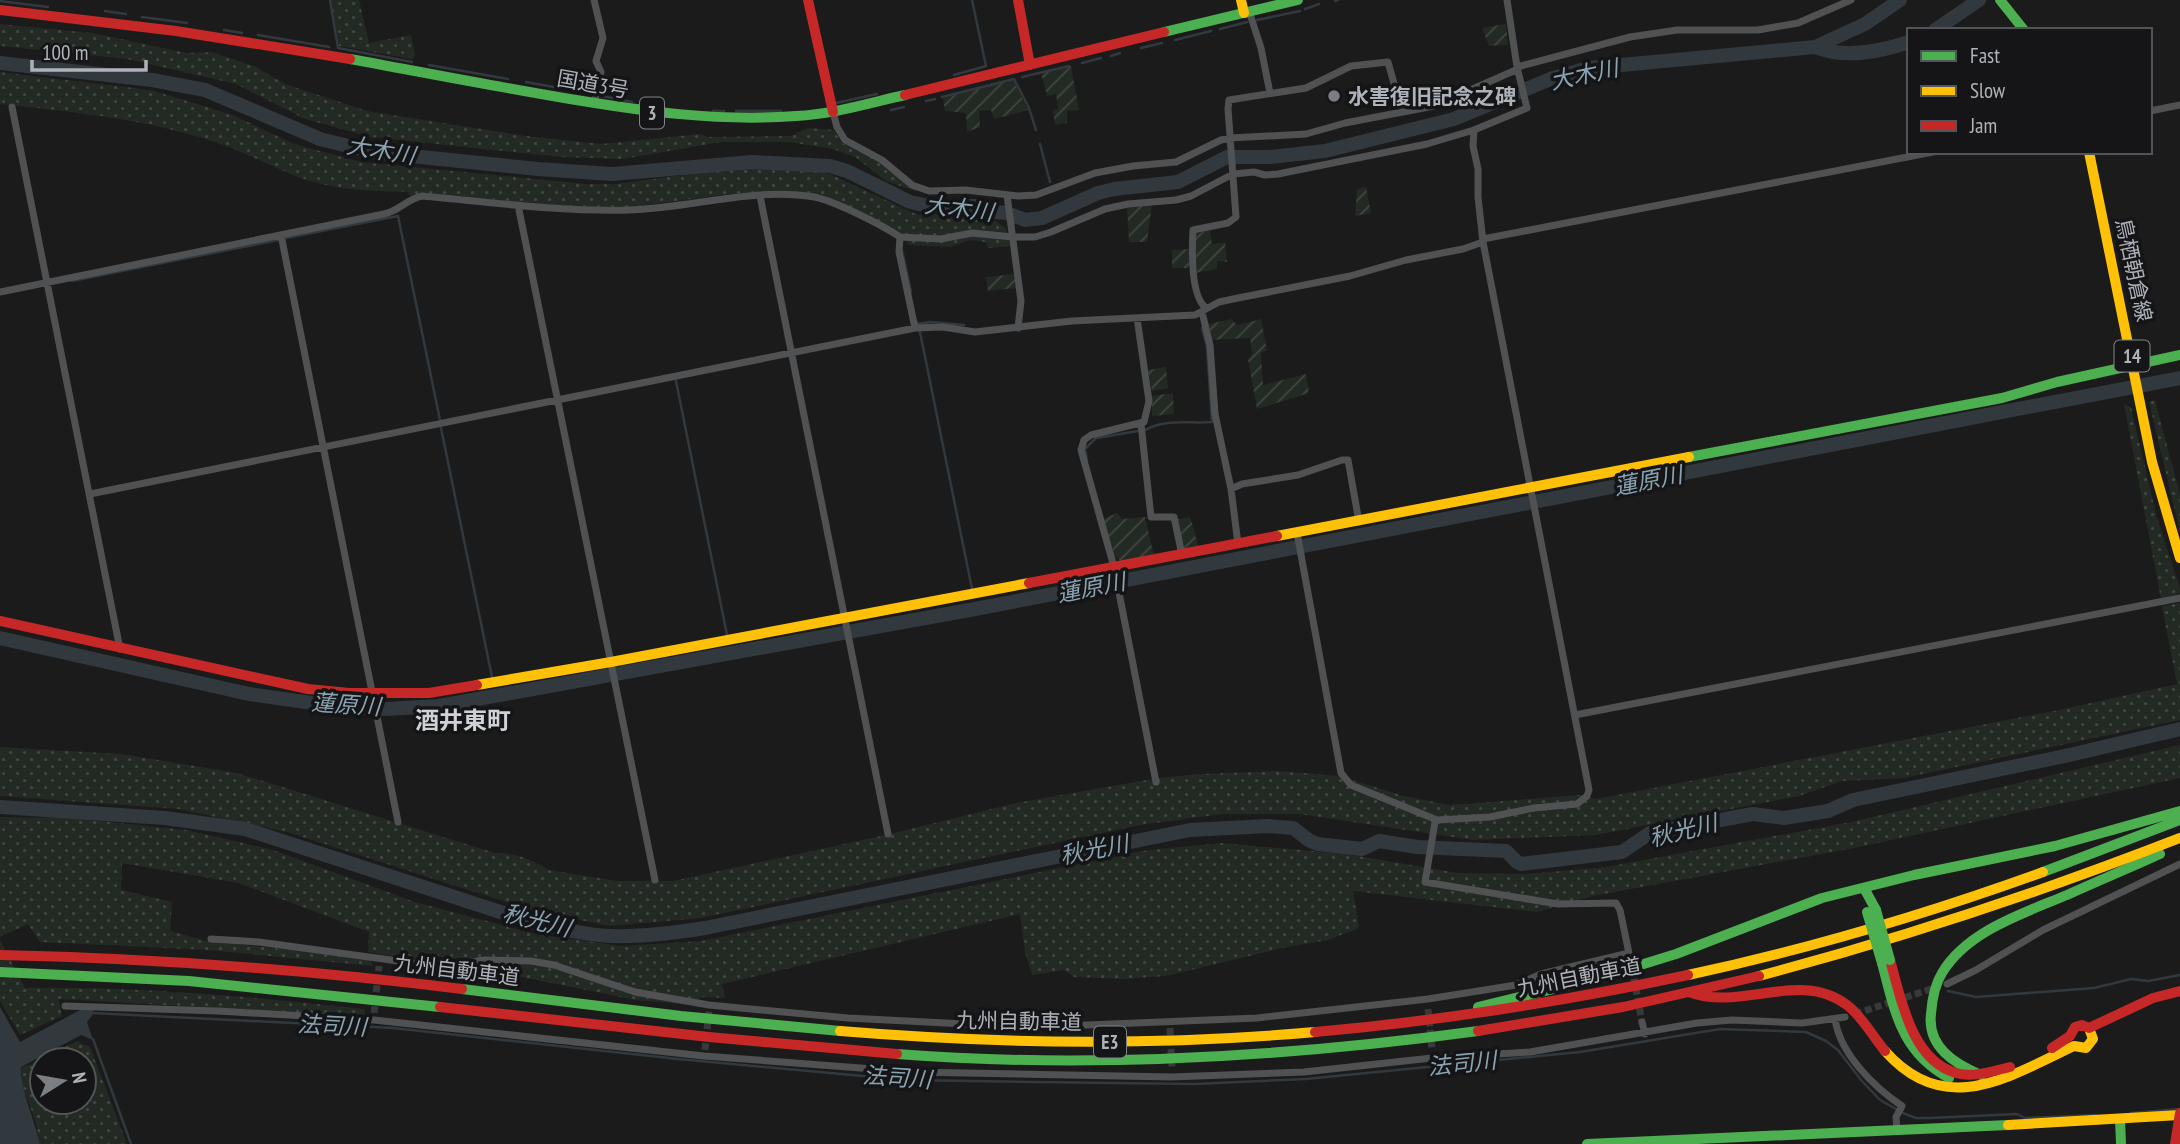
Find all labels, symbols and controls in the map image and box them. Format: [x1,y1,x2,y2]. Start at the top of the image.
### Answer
scale bar [32,28,145,72]
legend [1907,28,2152,154]
text: 100 m [42,39,88,66]
text: Fast [1970,42,2000,69]
water label: 大木川 [1547,52,1624,95]
street label: 国道3号 [555,64,631,104]
text: Slow [1970,77,2006,104]
place label: 水害復旧記念之碑 [1348,83,1516,110]
marker: 水害復旧記念之碑 [1326,88,1342,104]
road number: 3 [640,97,664,128]
text: Jam [1969,112,1997,139]
water label: 大木川 [345,130,420,170]
water label: 大木川 [923,189,998,227]
street label: 鳥栖朝倉線 [2110,216,2158,324]
road number: 14 [2114,340,2150,372]
water label: 蓮原川 [1611,459,1688,501]
water label: 蓮原川 [1054,566,1131,608]
water label: 蓮原川 [311,687,384,721]
district label: 酒井東町 [415,705,511,736]
water label: 秋光川 [1646,807,1723,852]
water label: 秋光川 [1057,828,1134,870]
water label: 秋光川 [500,898,577,943]
street label: 九州自動車道 [393,949,521,991]
street label: 九州自動車道 [1515,952,1643,1002]
street label: 九州自動車道 [956,1006,1082,1036]
water label: 法司川 [297,1009,370,1041]
road number: E3 [1094,1026,1126,1058]
water label: 法司川 [1426,1045,1501,1081]
north arrow [28,1046,98,1116]
water label: 法司川 [862,1060,935,1094]
text: N [67,1070,92,1085]

